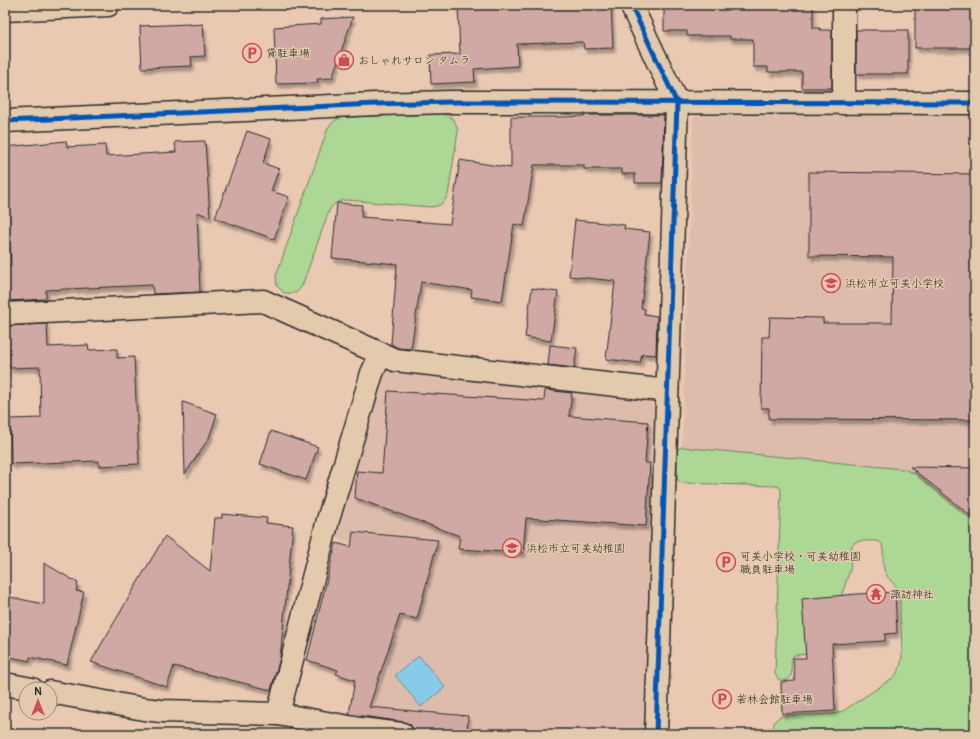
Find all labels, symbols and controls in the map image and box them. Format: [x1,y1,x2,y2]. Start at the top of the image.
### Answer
parking icon: 貸駐車場 [241,42,263,64]
place label: 貸駐車場 [266,47,310,60]
shop icon: おしゃれサロン タムラ [333,49,355,71]
place label: おしゃれサロン タムラ [358,54,470,67]
school or university icon: 浜松市立可美小学校 [820,272,842,294]
place label: 浜松市立可美小学校 [845,277,944,290]
school or university icon: 浜松市立可美幼稚園 [501,537,523,559]
place label: 浜松市立可美幼稚園 [526,542,625,555]
place label: 可美小学校・可美幼稚園 職員駐車場 [740,550,861,576]
parking icon: 可美小学校・可美幼稚園 職員駐車場 [715,551,737,573]
temple icon: 諏訪神社 [865,583,887,605]
place label: 諏訪神社 [890,588,934,601]
north arrow [18,681,58,721]
text: N [34,685,42,698]
parking icon: 若林会館駐車場 [711,688,733,710]
place label: 若林会館駐車場 [736,693,813,706]

